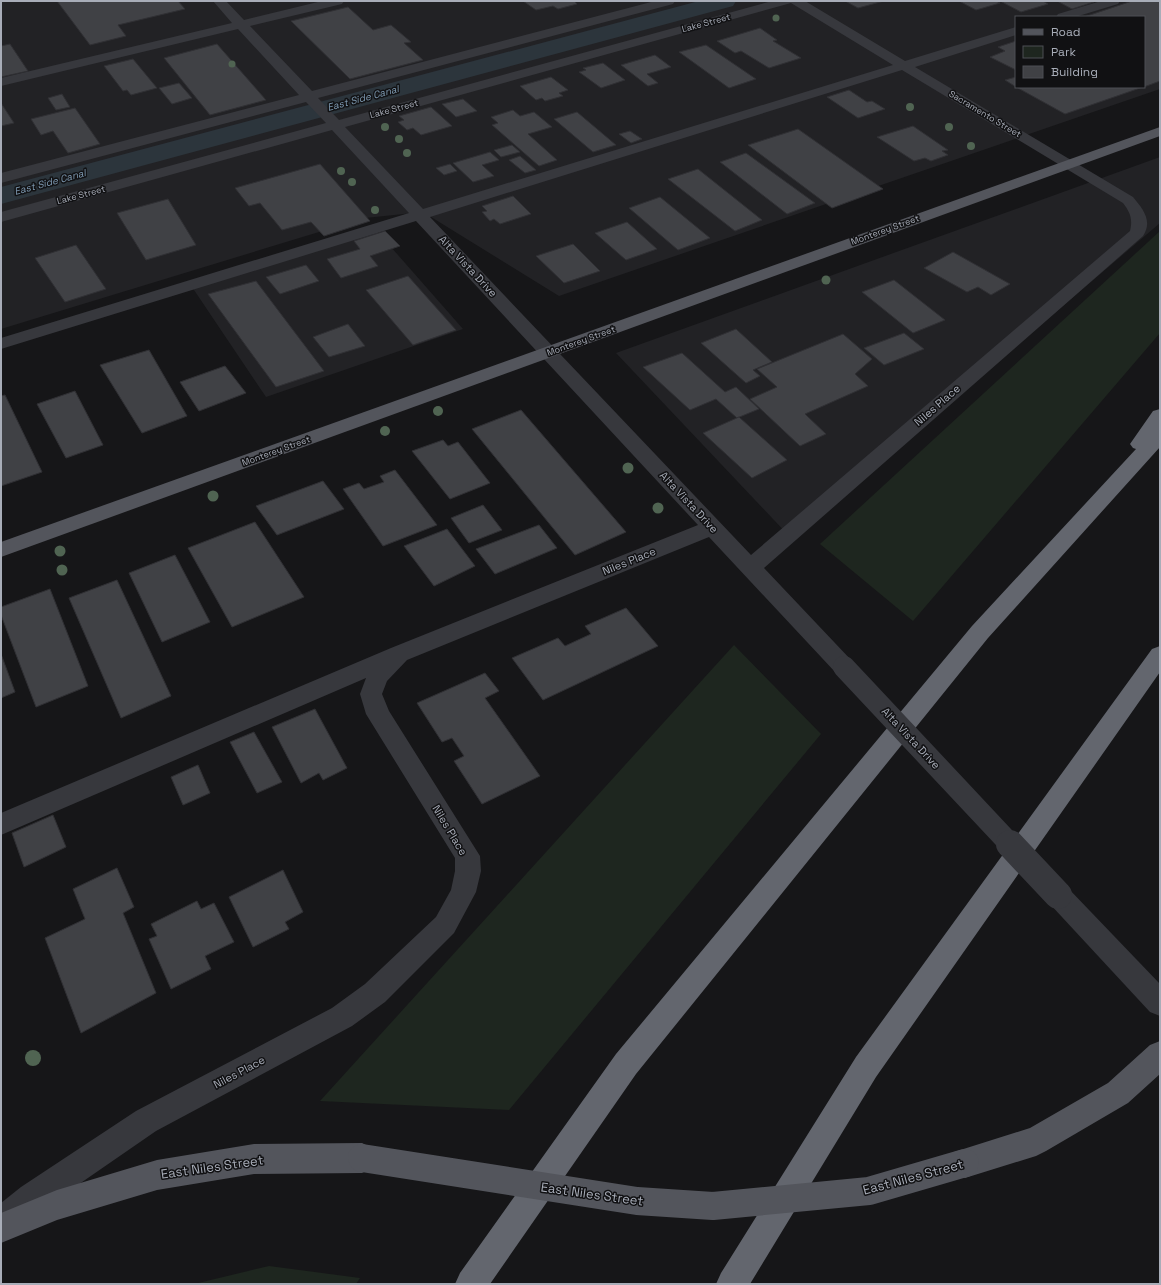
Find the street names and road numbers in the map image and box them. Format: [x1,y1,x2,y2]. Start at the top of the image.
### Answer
street label: Lake Street [680,11,732,35]
street label: Sacramento Street [947,88,1023,140]
street label: Lake Street [368,97,420,121]
street label: Lake Street [55,183,107,207]
street label: Monterey Street [849,212,921,248]
street label: Alta Vista Drive [436,232,500,300]
street label: Monterey Street [545,323,617,359]
street label: Niles Place [911,381,963,429]
street label: Monterey Street [240,433,312,469]
street label: Alta Vista Drive [657,468,721,536]
street label: Niles Place [600,544,658,578]
street label: Alta Vista Drive [879,704,943,772]
street label: Niles Place [429,802,471,858]
street label: Niles Place [211,1053,267,1091]
street label: East Niles Street [160,1151,264,1183]
street label: East Niles Street [861,1155,965,1199]
street label: East Niles Street [540,1178,644,1210]

